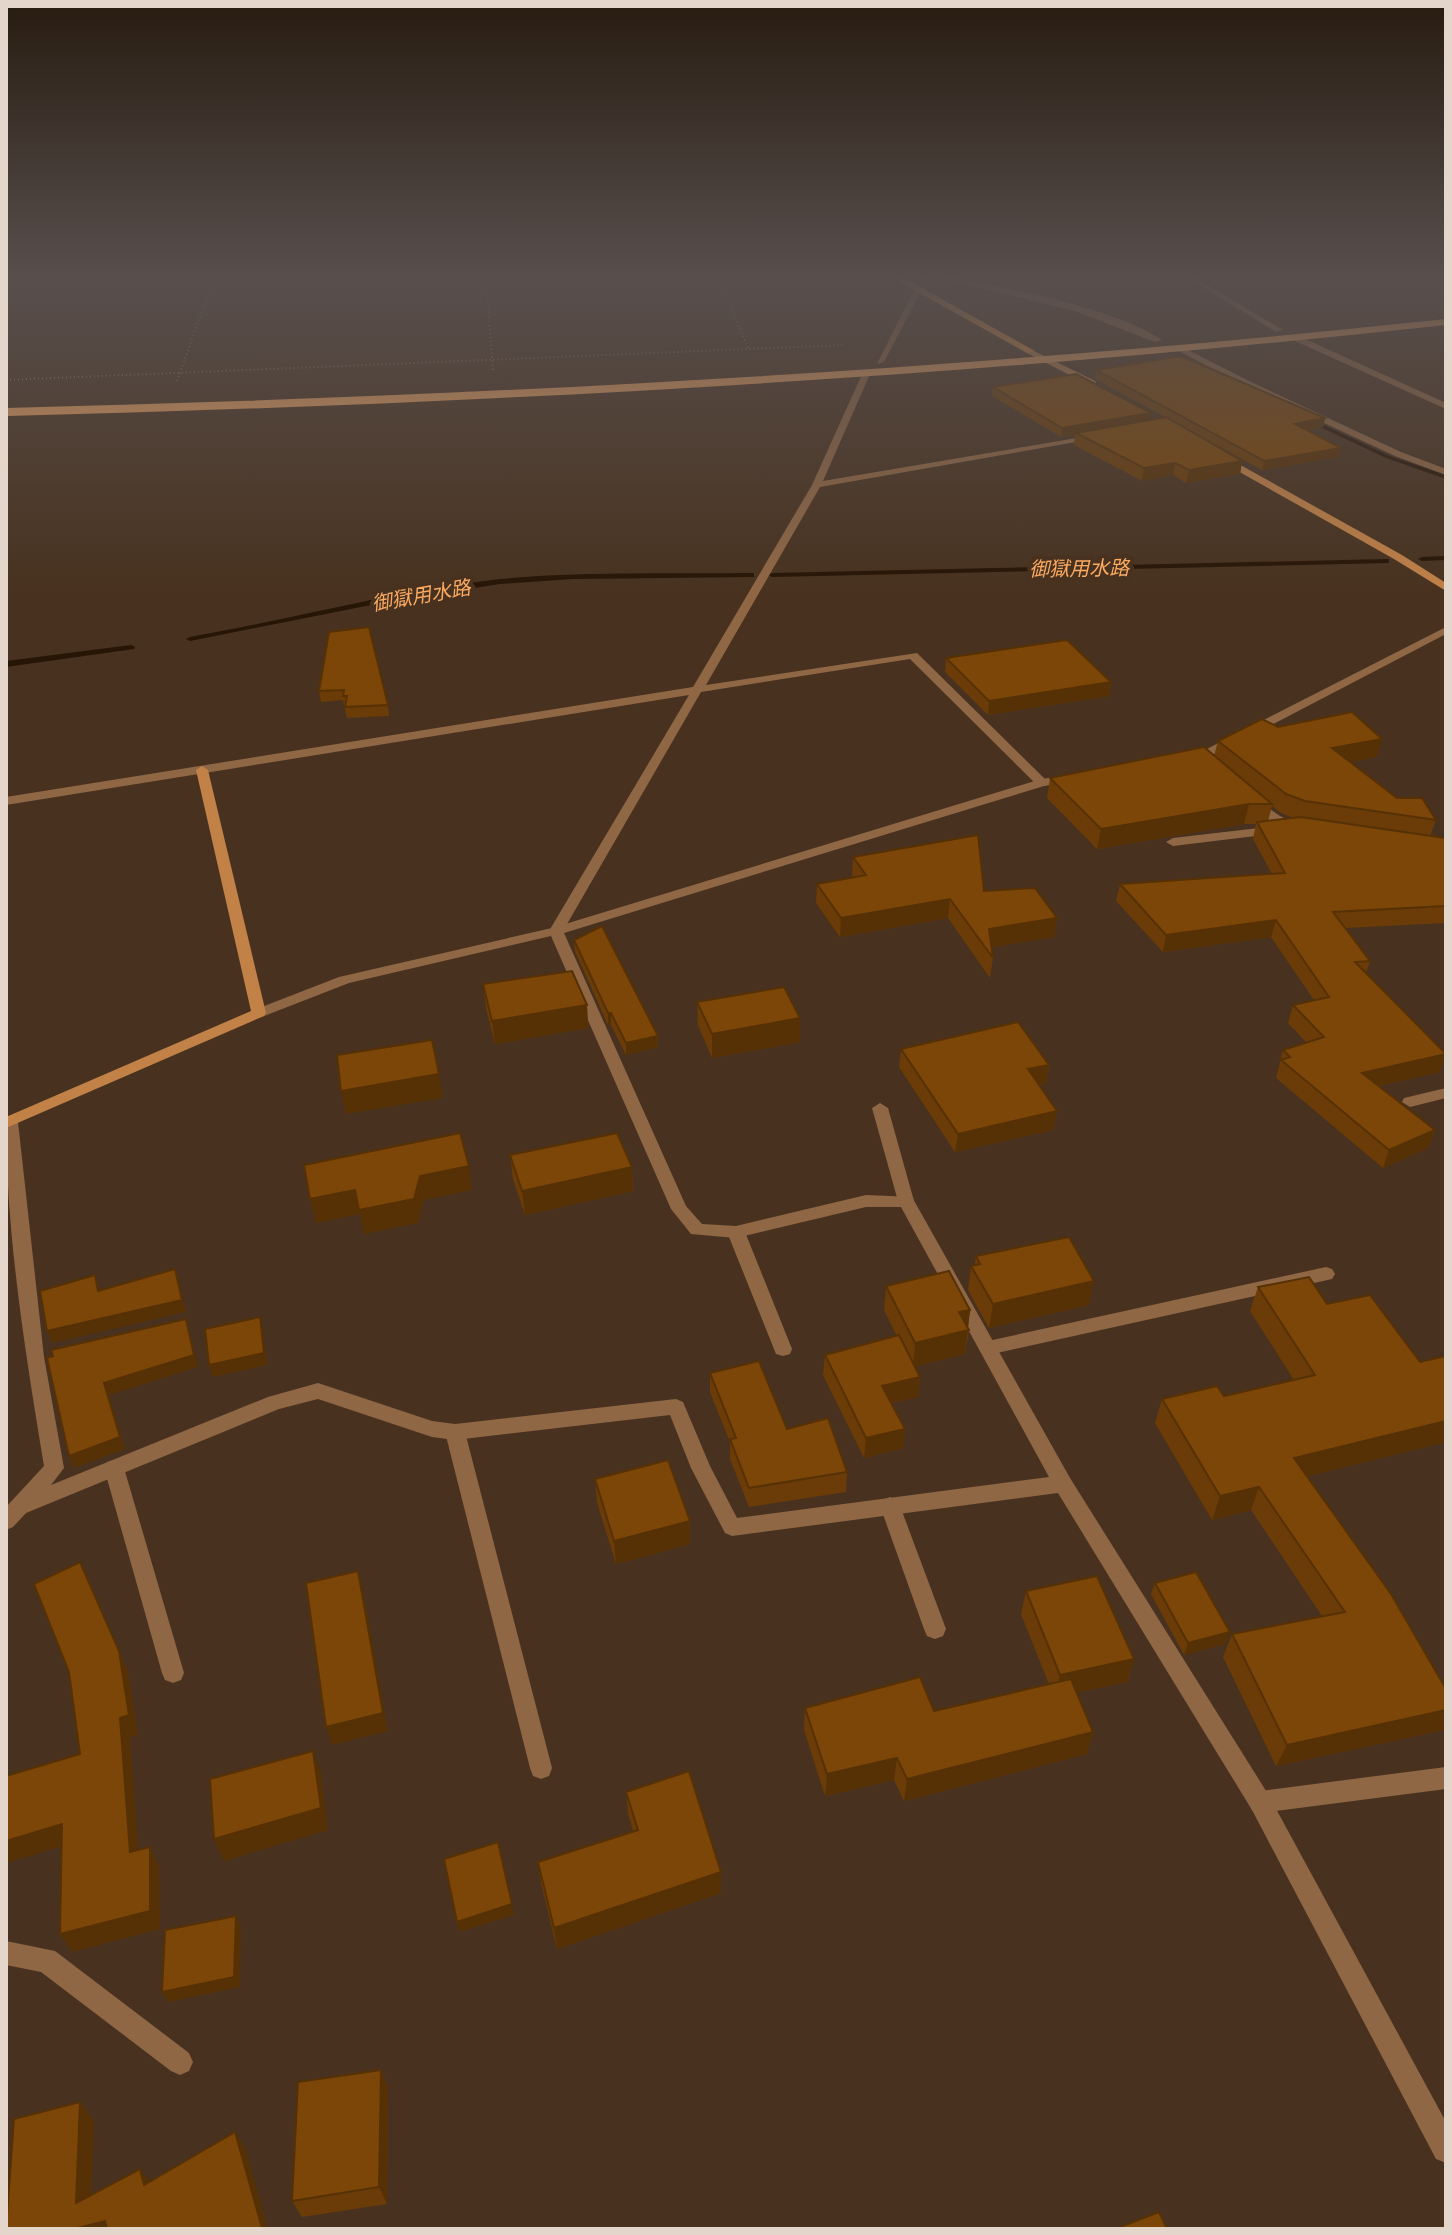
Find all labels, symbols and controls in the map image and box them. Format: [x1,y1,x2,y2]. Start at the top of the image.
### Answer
water label: 御獄用水路 [1029,555,1131,581]
water label: 御獄用水路 [370,574,474,616]

